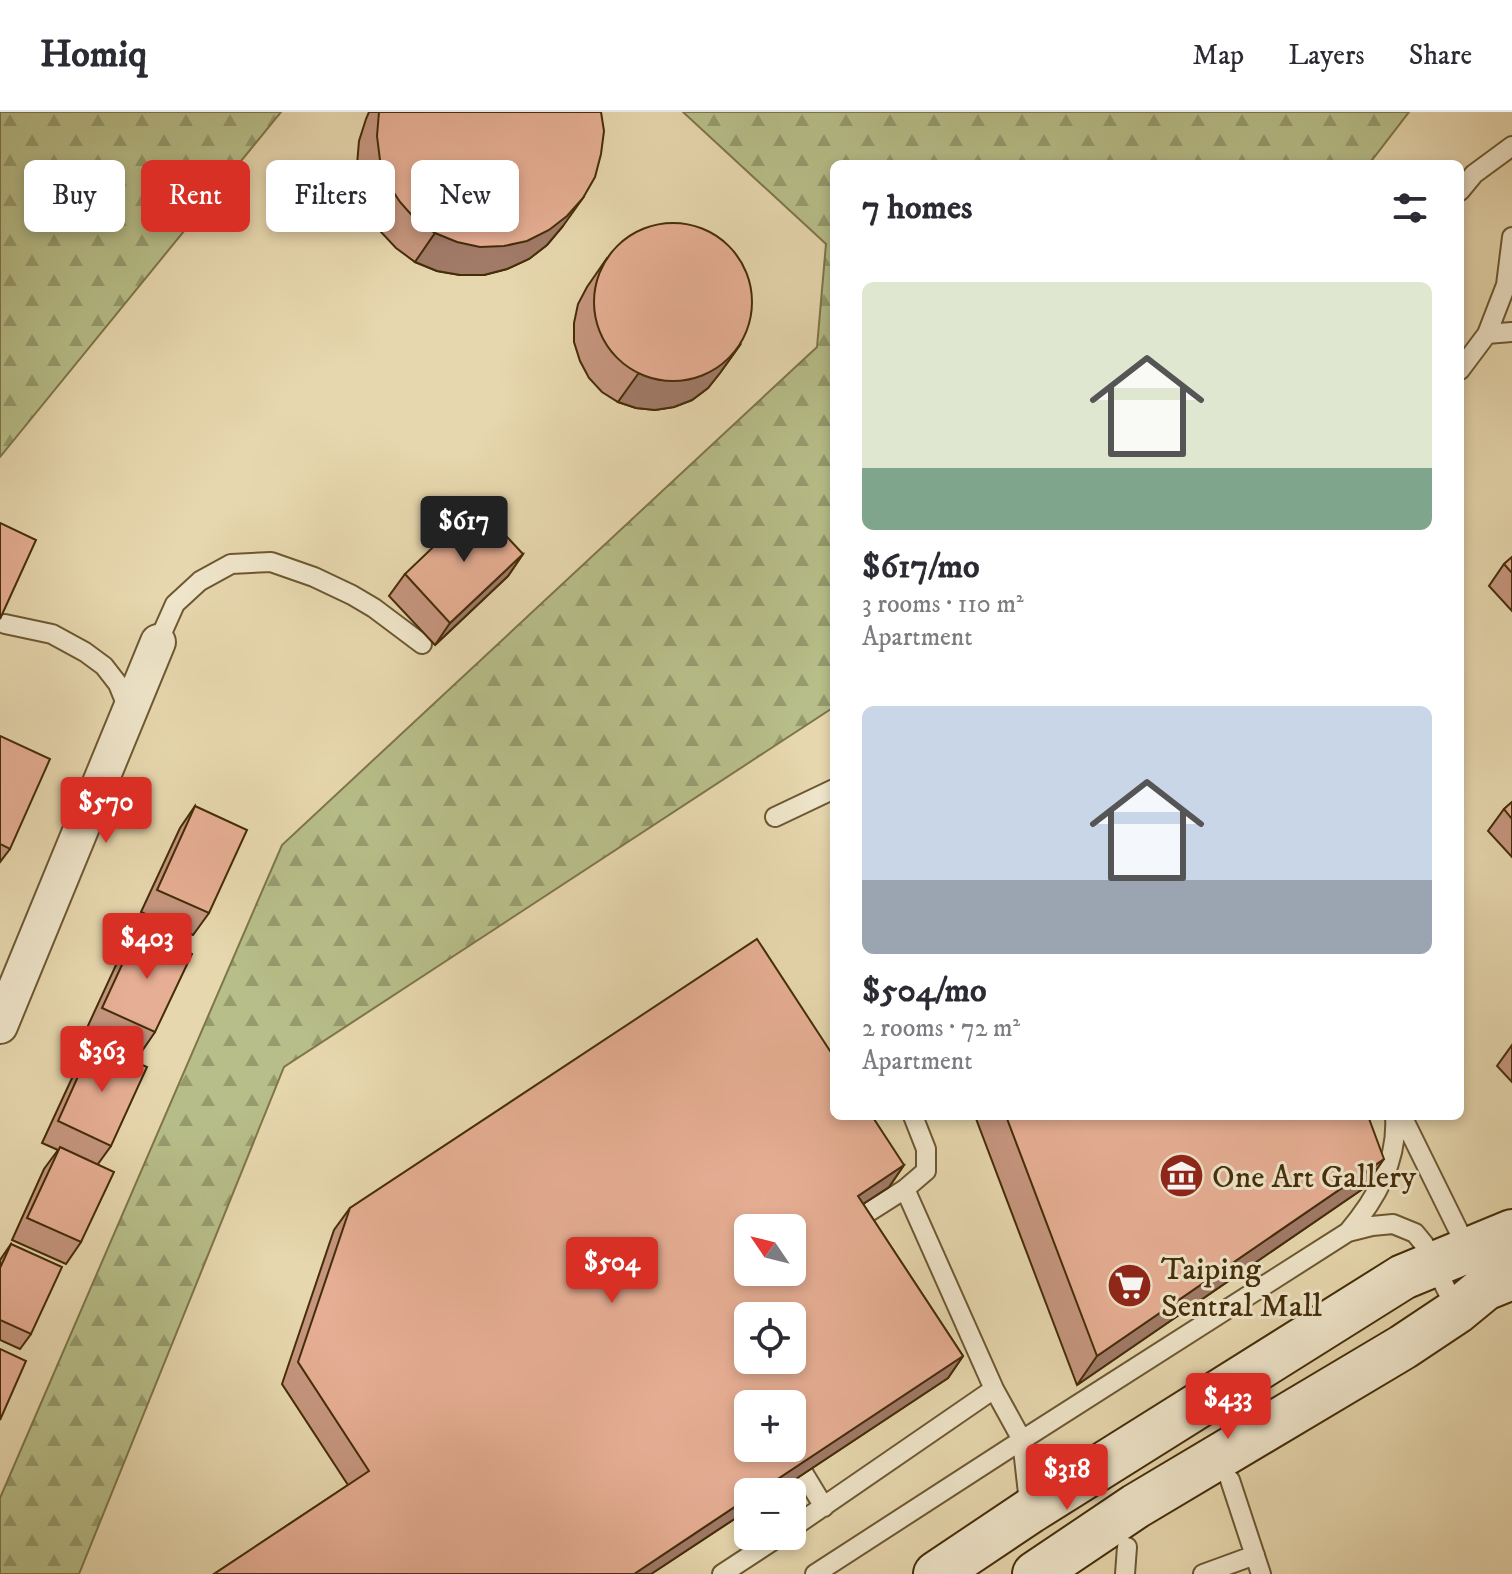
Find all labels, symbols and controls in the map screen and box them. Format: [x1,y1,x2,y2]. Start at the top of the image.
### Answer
text: Homiq [40,31,147,79]
text: Map [1193,38,1244,73]
text: Layers [1288,38,1365,73]
text: Share [1409,38,1472,73]
chip: Buy [24,160,125,232]
chip: Rent [141,160,250,232]
chip: Filters [266,160,395,232]
chip: New [411,160,519,232]
icon: filters [1388,186,1432,230]
text: 7 homes [862,187,972,229]
icon: home [1075,334,1219,478]
pin: $617 [417,496,511,564]
text: $617 [439,505,489,538]
text: $617/mo [862,546,979,588]
text: 3 rooms · 110 m² [862,588,1024,621]
text: Apartment [862,621,973,654]
icon: home [1075,758,1219,902]
pin: $570 [59,777,153,845]
text: $570 [79,786,133,819]
pin: $403 [100,913,194,981]
text: $403 [121,922,173,955]
text: $504/mo [862,970,986,1012]
text: 2 rooms · 72 m² [862,1012,1020,1045]
pin: $363 [55,1026,149,1094]
text: $363 [78,1035,126,1068]
text: Apartment [862,1045,973,1078]
museum icon: One Art Gallery [1157,1152,1205,1200]
place label: One Art Gallery [1212,1158,1417,1198]
north arrow [734,1214,806,1286]
map controls [734,1214,806,1550]
pin: $504 [565,1237,659,1305]
text: $504 [584,1246,640,1279]
place label: Taiping Sentral Mall [1161,1250,1322,1327]
supermarket icon: Taiping Sentral Mall [1106,1262,1154,1310]
button: locate [734,1302,806,1374]
pin: $433 [1181,1373,1275,1441]
text: $433 [1204,1382,1252,1415]
button: + [734,1390,806,1462]
pin: $318 [1020,1444,1114,1512]
text: $318 [1044,1453,1090,1486]
button: − [734,1478,806,1550]

